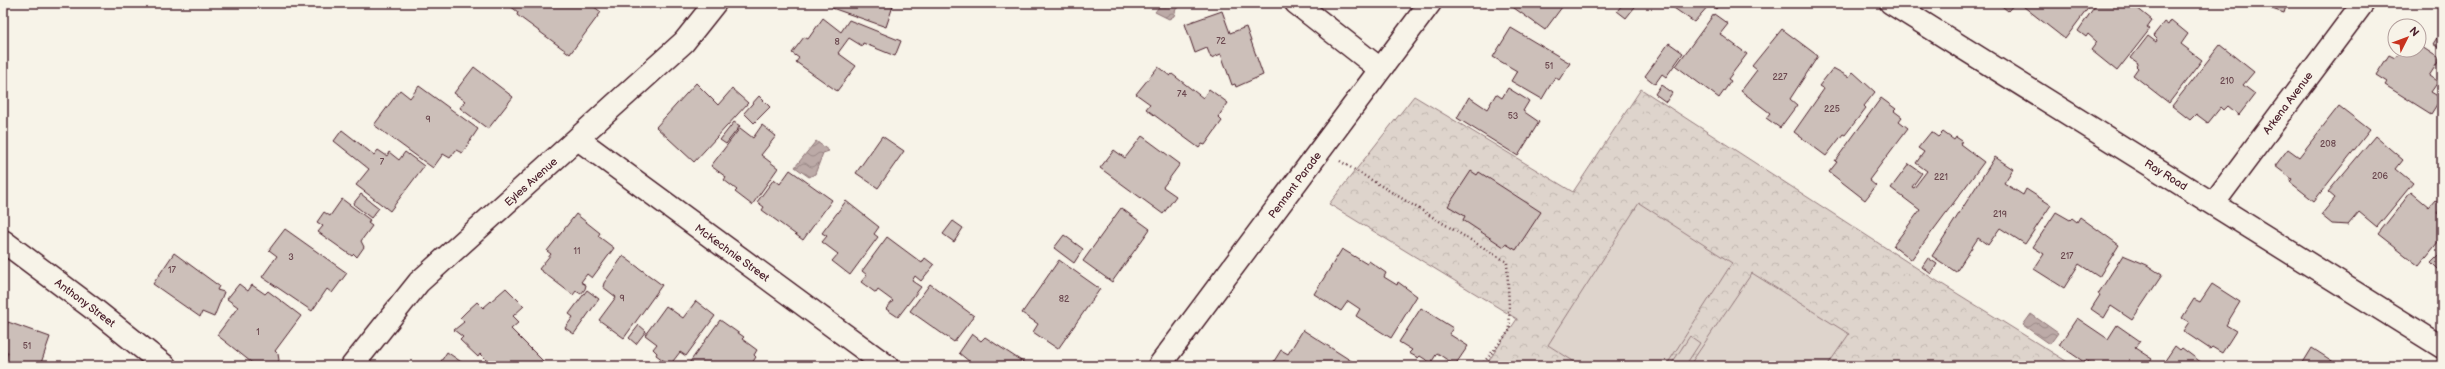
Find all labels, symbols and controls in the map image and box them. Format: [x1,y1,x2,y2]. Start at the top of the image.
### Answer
north arrow [2387,18,2427,58]
text: N [2406,24,2422,39]
house number: 72 [1216,36,1227,47]
house number: 8 [834,37,840,48]
house number: 51 [1545,61,1553,72]
street label: Arkena Avenue [2260,69,2316,137]
house number: 227 [1772,72,1788,83]
house number: 210 [2220,76,2234,87]
house number: 74 [1177,89,1187,100]
house number: 225 [1824,104,1840,115]
house number: 53 [1508,111,1519,122]
house number: 9 [425,114,431,125]
house number: 208 [2320,139,2336,150]
street label: Pennant Parade [1266,149,1324,221]
street label: Eyles Avenue [502,155,560,209]
house number: 7 [380,157,385,168]
street label: Ray Road [2142,157,2190,193]
house number: 206 [2372,171,2389,182]
house number: 221 [1934,172,1948,183]
house number: 219 [1993,209,2007,220]
street label: McKechnie Street [692,222,772,285]
house number: 11 [574,246,580,257]
house number: 217 [2060,251,2074,262]
house number: 3 [288,252,294,263]
house number: 17 [168,265,177,276]
street label: Anthony Street [52,276,118,330]
house number: 9 [619,293,625,304]
house number: 82 [1059,294,1070,305]
house number: 1 [256,327,260,338]
house number: 51 [23,341,31,352]

